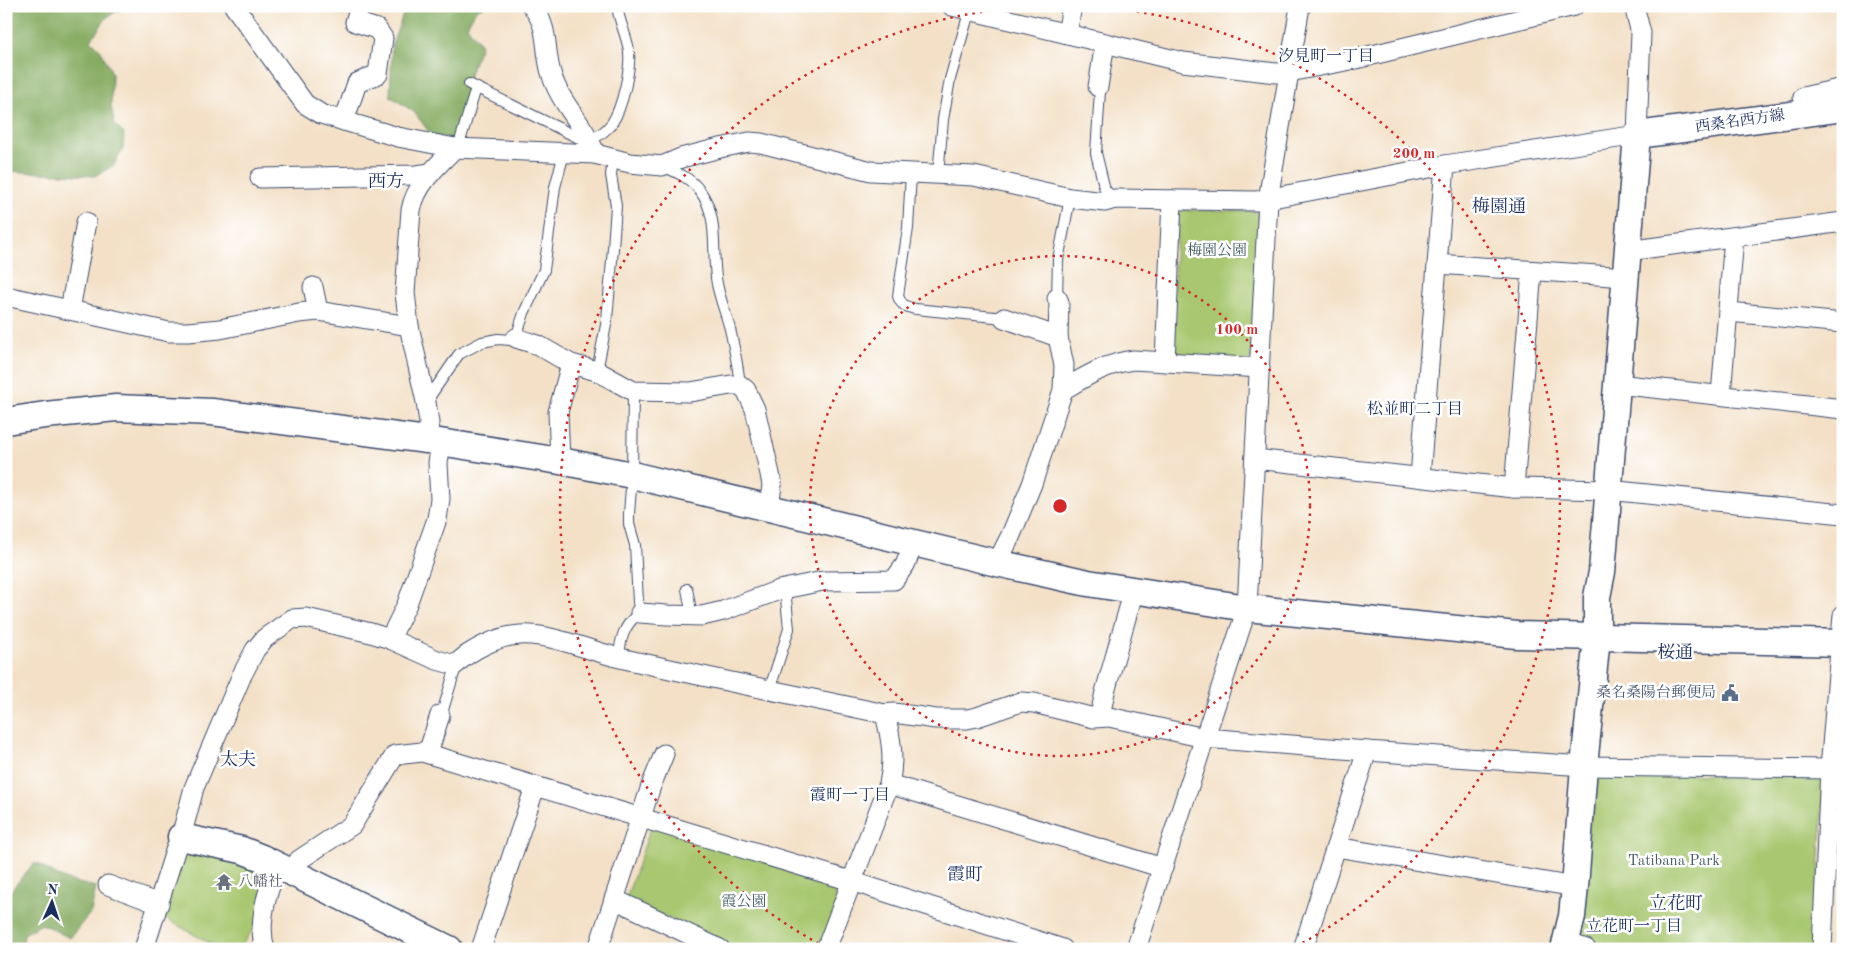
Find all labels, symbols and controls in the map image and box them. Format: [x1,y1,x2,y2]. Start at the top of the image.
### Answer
district label: 汐見町一丁目 [1278,47,1374,65]
street label: 西桑名西方線 [1694,106,1786,136]
text: 200 m [1393,147,1435,162]
district label: 西方 [368,171,404,191]
district label: 梅園通 [1472,196,1526,216]
park label: 梅園公園 [1187,242,1247,259]
text: 100 m [1216,323,1258,338]
district label: 松並町二丁目 [1367,400,1463,418]
centre of rings [1051,497,1069,515]
district label: 桜通 [1657,642,1693,662]
public building icon: 桑名桑陽台郵便局 [1720,683,1740,703]
place label: 桑名桑陽台郵便局 [1596,684,1716,701]
district label: 太夫 [220,749,256,769]
district label: 霞町一丁目 [810,786,890,804]
park label: Tatibana Park [1628,854,1720,869]
district label: 霞町 [947,865,983,884]
temple icon: 八幡社 [214,872,234,892]
place label: 八幡社 [238,873,283,890]
north arrow [28,878,78,928]
text: N [47,883,59,897]
park label: 霞公園 [721,893,767,910]
district label: 立花町 [1649,893,1703,913]
district label: 立花町一丁目 [1586,917,1682,935]

